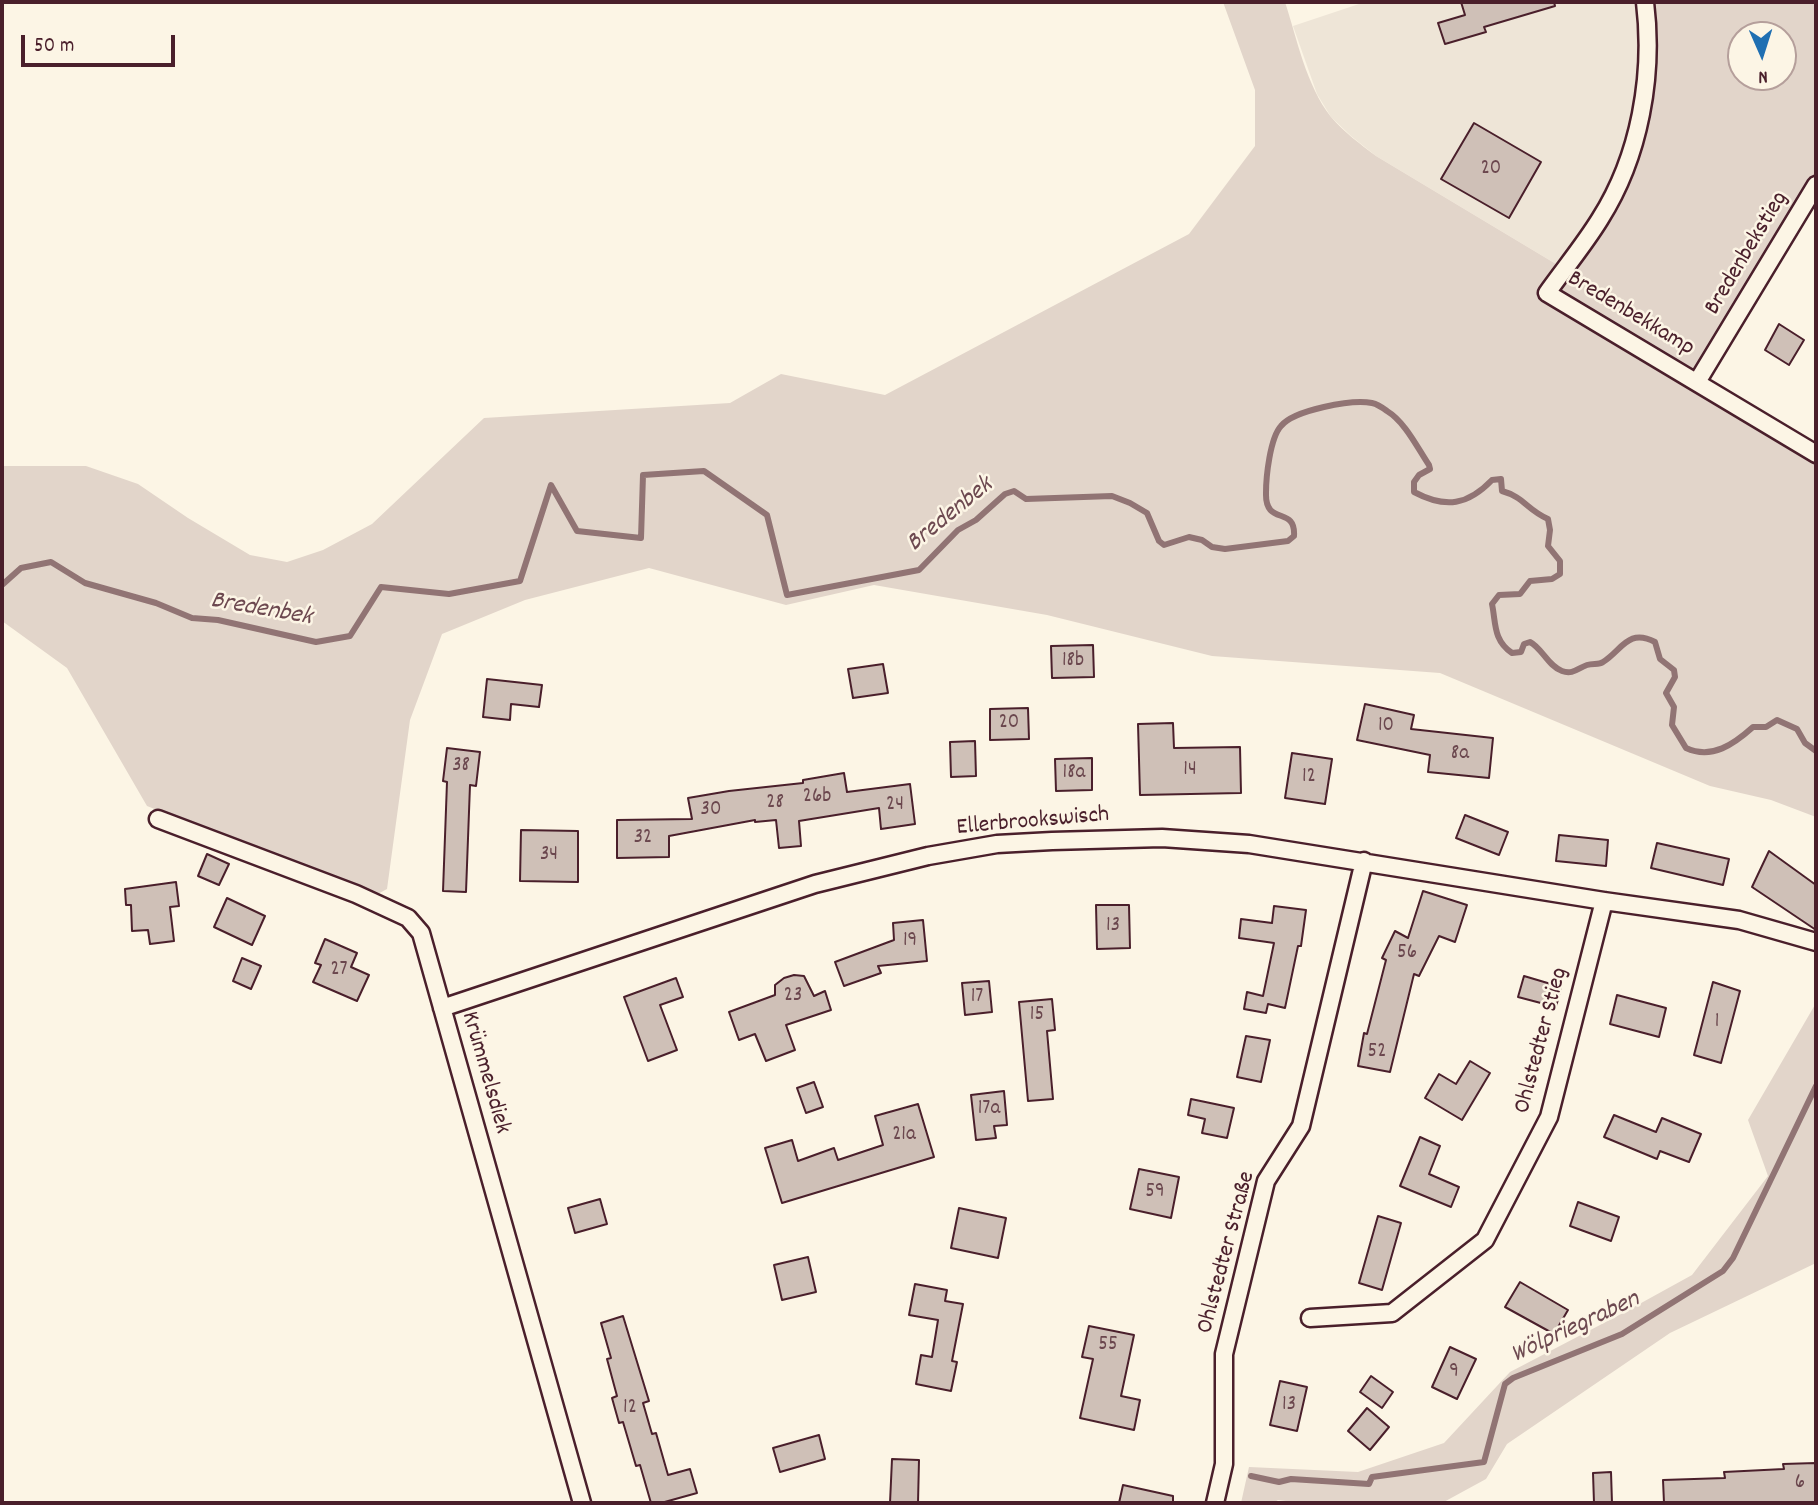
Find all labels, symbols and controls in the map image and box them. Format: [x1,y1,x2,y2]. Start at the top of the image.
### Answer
scale bar [24,21,178,65]
north arrow [1727,21,1797,91]
text: 50 m [34,32,74,62]
text: N [1758,62,1768,89]
house number: 20 [1481,157,1501,183]
street label: Bredenbekstieg [1700,187,1796,321]
street label: Bredenbekkamp [1561,266,1699,364]
water label: Bredenbek [901,472,1001,560]
water label: Bredenbek [208,587,314,635]
house number: 18b [1062,649,1084,675]
house number: 20 [999,711,1019,737]
house number: 10 [1378,714,1394,740]
house number: 8a [1451,742,1469,768]
house number: 38 [452,754,470,780]
house number: 14 [1183,758,1197,784]
house number: 18a [1063,761,1085,787]
house number: 12 [1302,765,1316,791]
house number: 26b [803,785,831,811]
house number: 28 [766,791,784,817]
house number: 24 [886,793,904,819]
house number: 30 [701,798,721,824]
street label: Ellerbrookswisch [956,802,1110,844]
house number: 32 [634,826,652,852]
house number: 34 [540,843,558,869]
house number: 13 [1106,914,1120,940]
house number: 19 [903,929,917,955]
house number: 56 [1397,941,1417,967]
house number: 27 [330,958,348,984]
street label: Ohlstedter Stieg [1510,965,1576,1117]
house number: 23 [784,984,802,1010]
house number: 17 [971,985,983,1011]
house number: 15 [1030,1003,1044,1029]
street label: Krümmelsdiek [453,1009,515,1137]
house number: 1 [1715,1010,1719,1036]
house number: 52 [1368,1040,1386,1066]
house number: 17a [978,1097,1000,1123]
house number: 21a [892,1123,916,1149]
street label: Ohlstedter Straße [1193,1169,1263,1337]
house number: 59 [1145,1180,1165,1206]
water label: Wölpriegraben [1507,1286,1645,1372]
house number: 55 [1098,1333,1118,1359]
house number: 9 [1449,1360,1459,1386]
house number: 13 [1282,1393,1296,1419]
house number: 12 [623,1396,637,1422]
house number: 6 [1795,1471,1805,1497]

